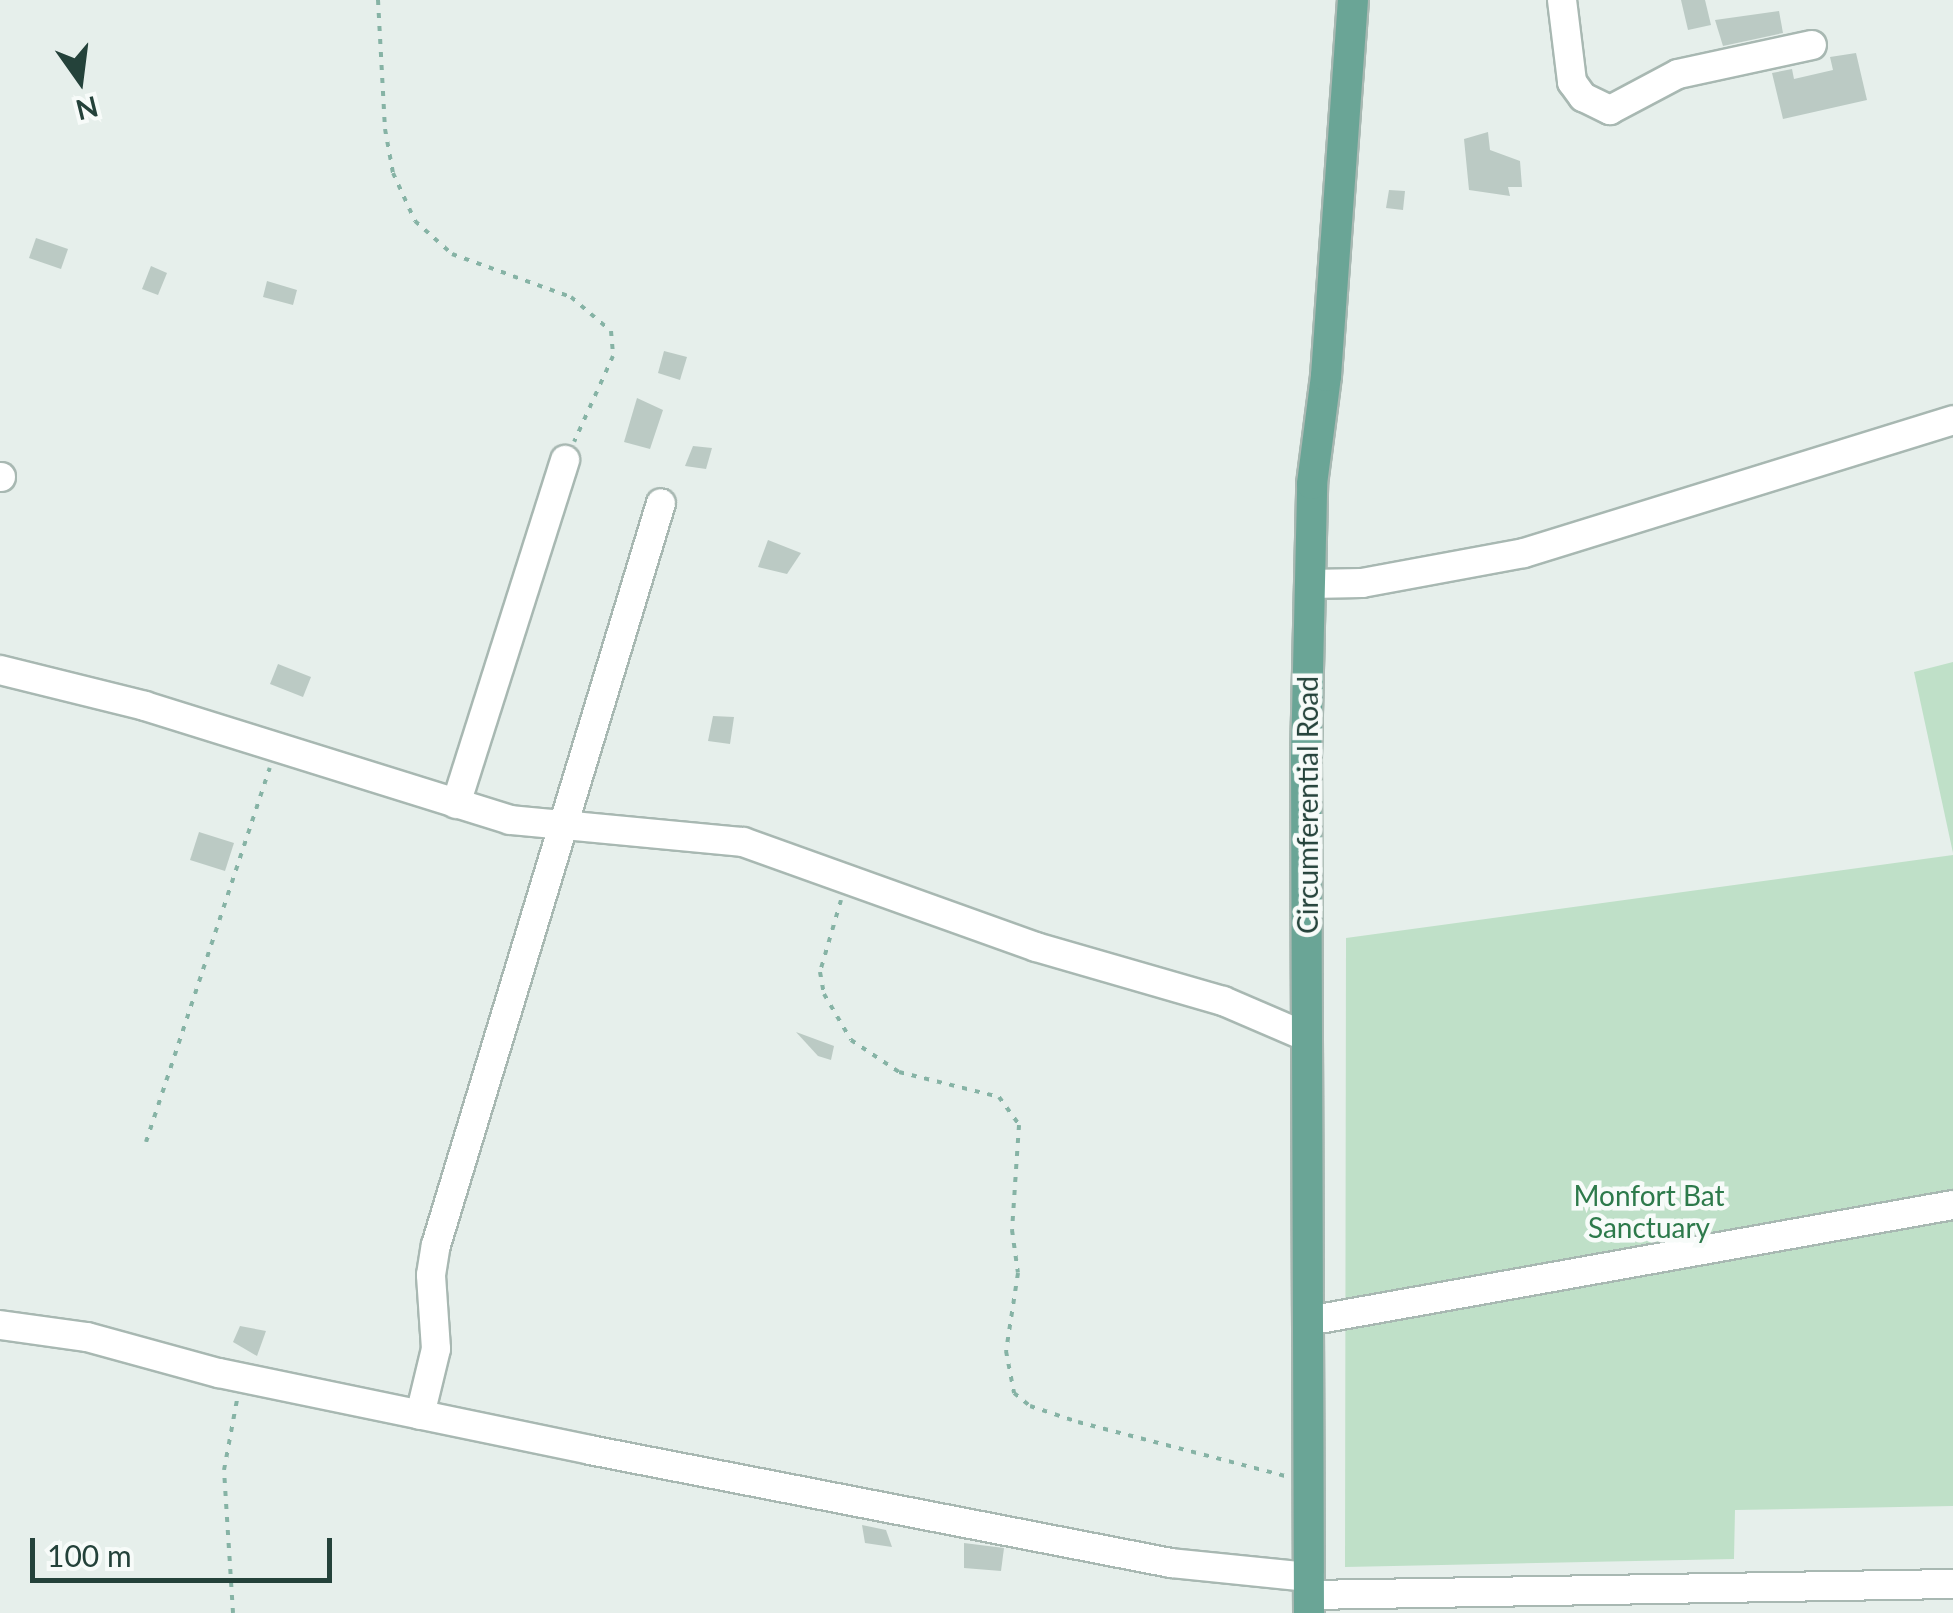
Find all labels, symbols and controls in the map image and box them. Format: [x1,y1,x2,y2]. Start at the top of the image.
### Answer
north arrow [30,30,130,130]
text: N [73,90,102,128]
street label: Circumferential Road [1290,676,1324,934]
park label: Monfort Bat Sanctuary [1573,1178,1725,1244]
scale bar [35,1518,338,1580]
text: 100 m [47,1537,132,1573]

